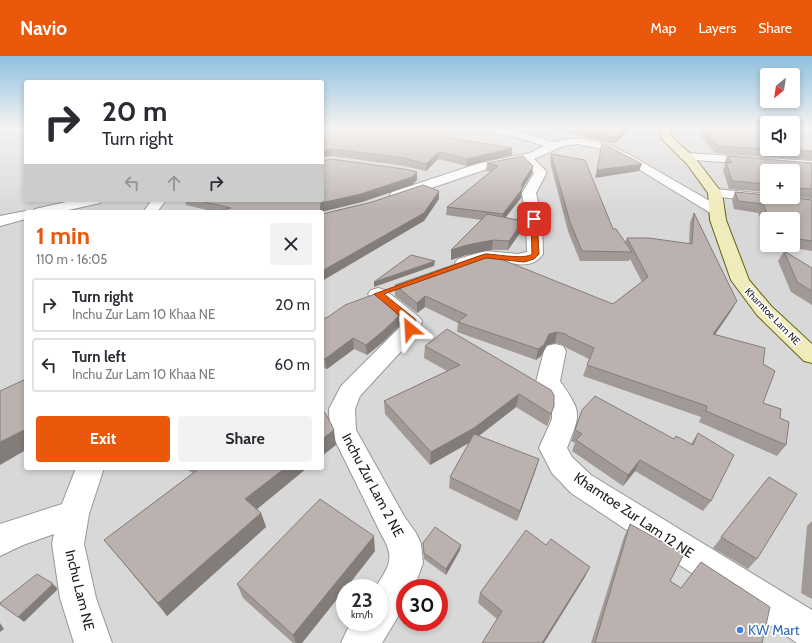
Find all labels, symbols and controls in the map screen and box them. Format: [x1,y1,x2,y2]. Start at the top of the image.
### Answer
text: Navio [20,17,67,40]
text: Map [651,19,676,37]
text: Layers [698,19,736,37]
text: Share [758,19,792,37]
north arrow [760,68,800,108]
map controls [760,68,800,252]
text: 20 m [102,94,167,128]
icon: right [36,96,88,148]
button: sound [760,116,800,156]
text: Turn right [102,128,173,150]
button: + [760,164,800,204]
icon: left [121,172,143,194]
icon: ahead [163,172,185,194]
icon: right [205,172,227,194]
pin [517,202,551,236]
icon: arrive [523,208,545,230]
button: − [760,212,800,252]
text: 1 min [36,221,90,250]
button: close [270,223,312,265]
text: 110 m · 16:05 [36,251,107,267]
street label: Khamtoe Lam NE [742,285,803,348]
text: Turn right [72,288,133,306]
icon: right [38,294,60,316]
text: 20 m [275,296,310,314]
text: Inchu Zur Lam 10 Khaa NE [72,306,215,322]
position arrow [389,308,431,350]
text: Turn left [72,348,126,366]
icon: left [38,354,60,376]
text: 60 m [274,356,310,374]
text: Inchu Zur Lam 10 Khaa NE [72,366,215,382]
button: Exit [36,416,170,462]
button: Share [178,416,312,462]
street label: Inchu Zur Lam 2 NE [338,430,408,540]
street label: Khamtoe Zur Lam 12 NE [570,468,698,562]
street label: Inchu Lam NE [61,548,99,632]
speed limit sign: 30 [396,579,448,631]
text: 23 [351,588,373,612]
text: km/h [351,608,373,621]
place label: KW Mart [748,621,800,639]
marker: KW Mart [735,625,745,635]

